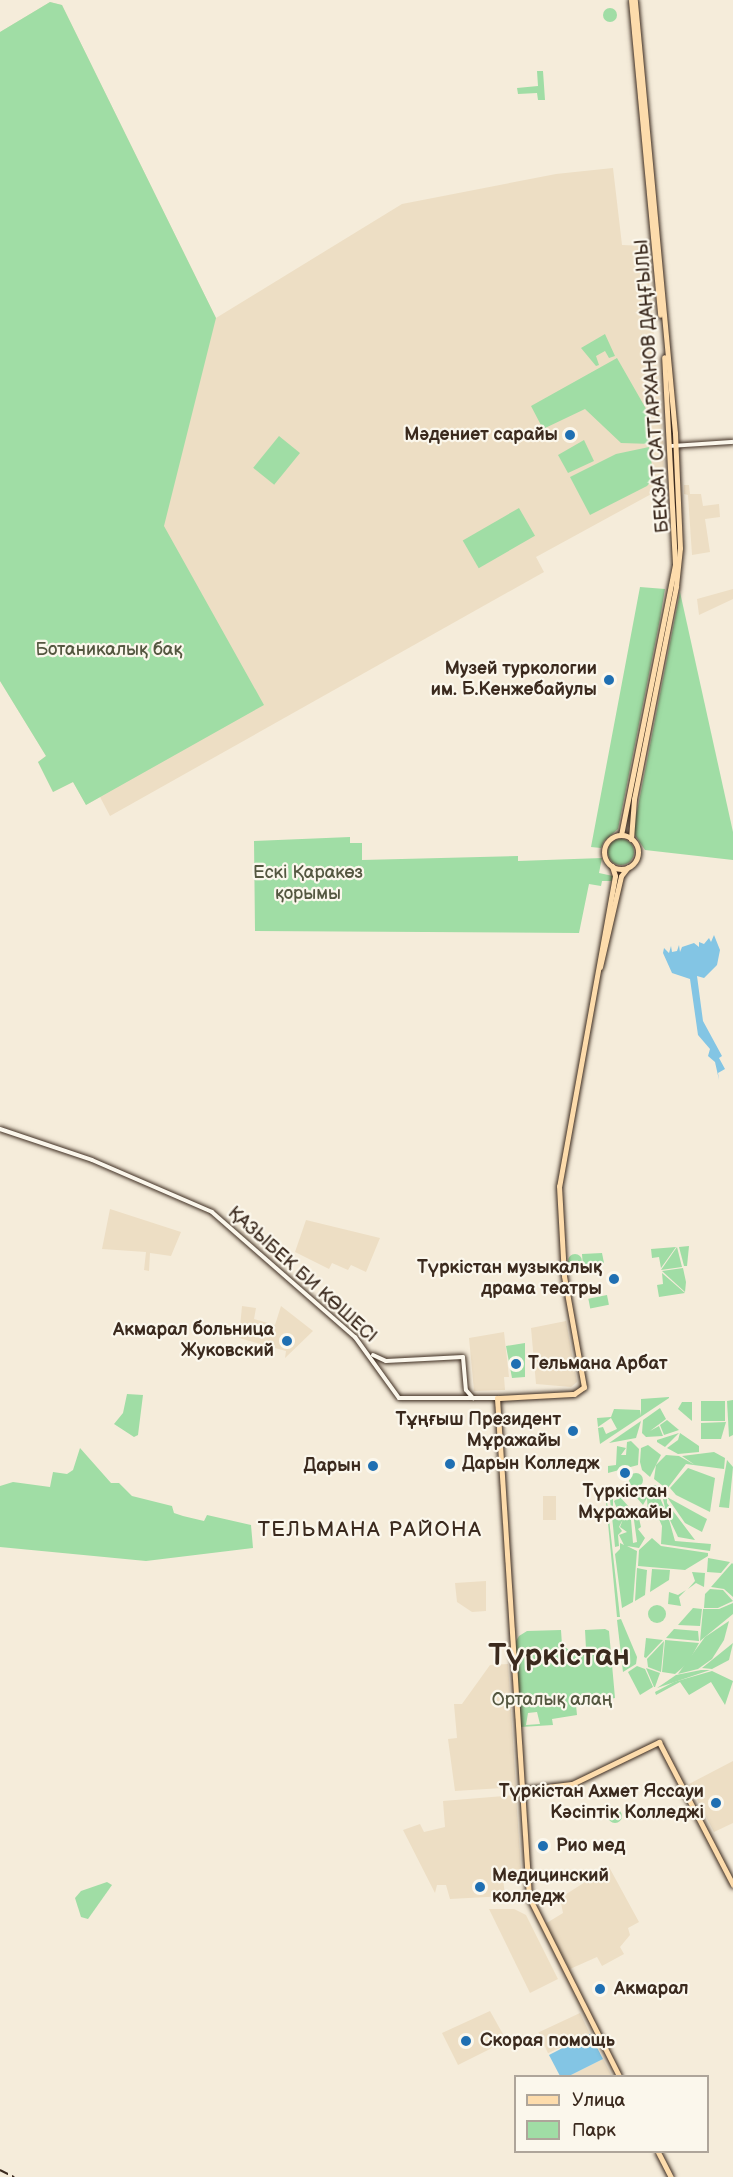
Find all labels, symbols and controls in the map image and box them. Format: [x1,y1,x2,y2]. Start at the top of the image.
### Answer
street label: БЕКЗАТ САТТАРХАНОВ ДАҢҒЫЛЫ [632,238,674,534]
place label: Мәдениет сарайы [404,424,558,446]
marker: Мәдениет сарайы [563,428,577,442]
park label: Ботаникалық бақ [36,639,182,661]
place label: Музей туркологии им. Б.Кенжебайулы [431,659,597,702]
marker: Музей туркологии им. Б.Кенжебайулы [602,673,616,687]
park label: Ескі Қаракөз қорымы [253,863,363,906]
street label: ҚАЗЫБЕК БИ КӨШЕСІ [223,1202,381,1348]
place label: Түркістан музыкалық драма театры [417,1258,602,1300]
marker: Түркістан музыкалық драма театры [607,1272,621,1286]
place label: Акмарал больница Жуковский [113,1320,274,1362]
marker: Акмарал больница Жуковский [278,1332,296,1350]
place label: Тельмана Арбат [528,1353,668,1375]
marker: Тельмана Арбат [509,1357,523,1371]
place label: Тұңғыш Президент Мұражайы [396,1410,561,1452]
marker: Тұңғыш Президент Мұражайы [566,1424,580,1438]
place label: Дарын Колледж [462,1453,600,1475]
place label: Дарын [304,1455,361,1477]
marker: Дарын Колледж [443,1457,457,1471]
marker: Дарын [366,1459,380,1473]
marker: Түркістан Мұражайы [618,1466,632,1480]
place label: Түркістан Мұражайы [578,1482,672,1524]
district label: ТЕЛЬМАНА РАЙОНА [258,1517,482,1543]
district label: Түркістан [488,1638,630,1674]
park label: Орталық алаң [492,1689,612,1711]
place label: Түркістан Ахмет Яссауи Кәсіптік Колледжі [499,1782,704,1824]
marker: Түркістан Ахмет Яссауи Кәсіптік Колледжі [709,1796,723,1810]
place label: Рио мед [556,1835,625,1857]
marker: Рио мед [534,1837,552,1855]
place label: Медицинский колледж [492,1866,609,1908]
marker: Медицинский колледж [473,1880,487,1894]
place label: Акмарал [614,1978,689,2000]
marker: Акмарал [591,1980,609,1998]
place label: Скорая помощь [480,2030,615,2052]
marker: Скорая помощь [457,2032,475,2050]
legend [514,2075,709,2153]
text: Улица [572,2090,625,2111]
text: Парк [572,2120,616,2141]

